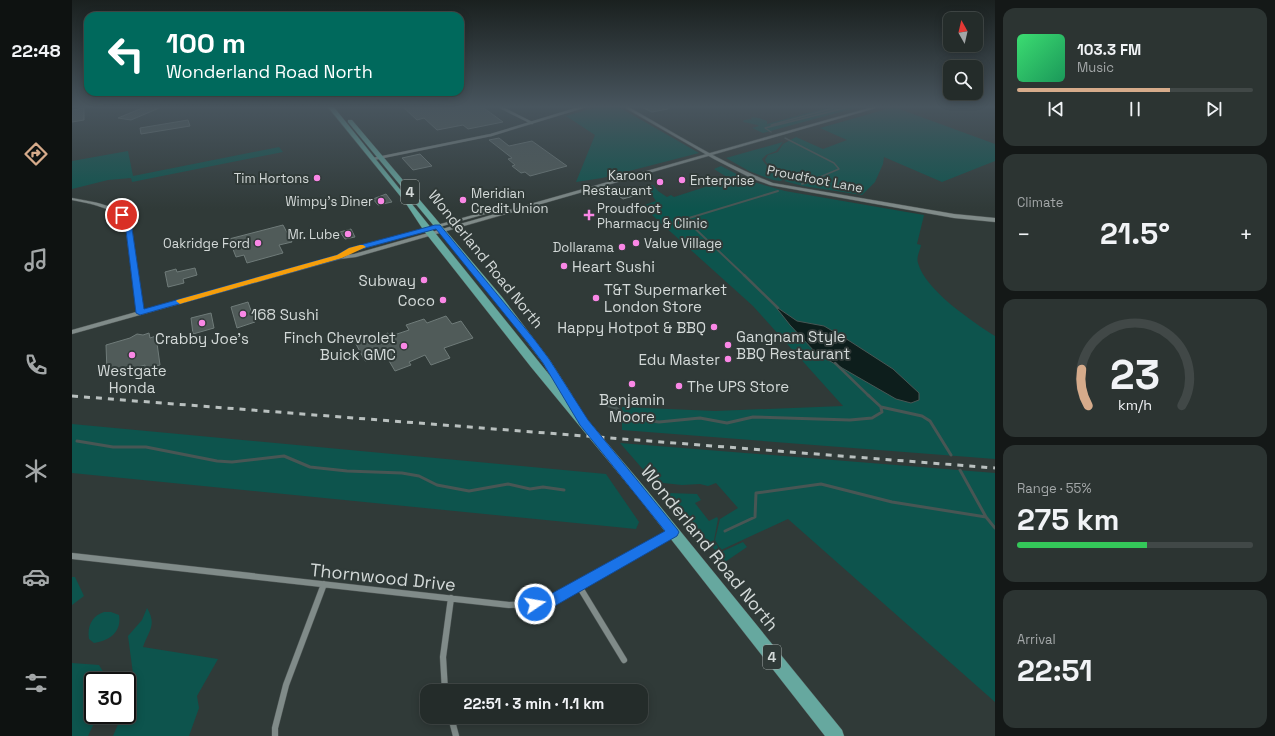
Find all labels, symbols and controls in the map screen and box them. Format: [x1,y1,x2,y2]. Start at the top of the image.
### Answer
north arrow [943,12,983,52]
map controls [943,12,983,100]
text: 100 m [166,25,246,61]
icon: left [100,28,152,80]
text: 22:48 [12,39,61,62]
text: 103.3 FM [1077,40,1141,59]
text: Music [1077,59,1114,76]
text: Wonderland Road North [166,60,373,83]
button: search [943,60,983,100]
icon: previous [1045,98,1067,120]
icon: pause [1124,98,1146,120]
icon: next [1203,98,1225,120]
icon: directions [22,140,50,168]
street label: Proudfoot Lane [765,161,865,197]
place label: Karoon Restaurant [582,167,652,199]
place label: Tim Hortons [234,170,309,187]
place label: Enterprise [690,172,754,189]
marker: Tim Hortons [312,173,322,183]
marker: Enterprise [677,175,687,185]
marker: Karoon Restaurant [655,177,665,187]
road number: 4 [401,180,419,204]
place label: Meridian Credit Union [471,185,548,217]
street label: Wonderland Road North [424,186,548,332]
place label: Wimpy's Diner [285,193,373,210]
text: Climate [1017,194,1063,211]
marker: Meridian Credit Union [458,195,468,205]
marker: Wimpy's Diner [376,196,386,206]
pin [105,198,139,232]
place label: Proudfoot Pharmacy & Clinic [597,200,708,232]
icon: arrive [111,204,133,226]
marker: Proudfoot Pharmacy & Clinic [584,210,594,220]
text: 21.5° [1100,214,1170,253]
text: − [1017,220,1031,248]
text: + [1239,220,1253,248]
place label: Mr. Lube [287,226,340,243]
marker: Mr. Lube [343,229,353,239]
place label: Oakridge Ford [163,235,250,252]
place label: Value Village [644,235,722,252]
marker: Oakridge Ford [253,238,263,248]
marker: Value Village [631,238,641,248]
place label: Dollarama [553,239,615,256]
marker: Dollarama [617,242,627,252]
icon: music [22,246,50,274]
place label: Heart Sushi [572,257,655,276]
marker: Heart Sushi [559,261,569,271]
place label: Subway [359,271,416,290]
marker: Subway [419,275,429,285]
place label: T&T Supermarket London Store [604,280,727,316]
place label: Coco [398,291,435,310]
marker: T&T Supermarket London Store [591,293,601,303]
marker: Coco [438,295,448,305]
place label: 168 Sushi [251,305,319,324]
marker: 168 Sushi [238,309,248,319]
marker: Crabby Joe's [197,318,207,328]
place label: Happy Hotpot & BBQ [557,318,706,337]
marker: Happy Hotpot & BBQ [709,322,719,332]
place label: Gangnam Style BBQ Restaurant [736,327,850,363]
place label: Finch Chevrolet Buick GMC [284,328,396,364]
place label: Crabby Joe's [155,329,249,348]
marker: Gangnam Style BBQ Restaurant [723,340,733,350]
marker: Finch Chevrolet Buick GMC [399,341,409,351]
text: 23 [1110,348,1160,401]
marker: Westgate Honda [127,350,137,360]
place label: Edu Master [638,350,720,369]
icon: phone [22,351,50,379]
marker: Edu Master [723,354,733,364]
place label: Westgate Honda [97,361,167,397]
place label: The UPS Store [687,377,789,396]
marker: Benjamin Moore [627,379,637,389]
marker: The UPS Store [674,381,684,391]
place label: Benjamin Moore [599,390,665,426]
text: km/h [1118,396,1152,414]
icon: climate [22,457,50,485]
street label: Wonderland Road North [636,460,784,636]
text: Range · 55% [1017,480,1091,497]
text: 275 km [1017,500,1119,539]
street label: Thornwood Drive [309,558,457,596]
icon: car [22,563,50,591]
position arrow [514,583,556,625]
text: Arrival [1017,631,1056,648]
road number: 4 [763,645,781,669]
text: 22:51 [1017,651,1093,690]
icon: filters [22,669,50,697]
speed limit sign: 30 [84,672,136,724]
text: 22:51 · 3 min · 1.1 km [464,694,604,713]

